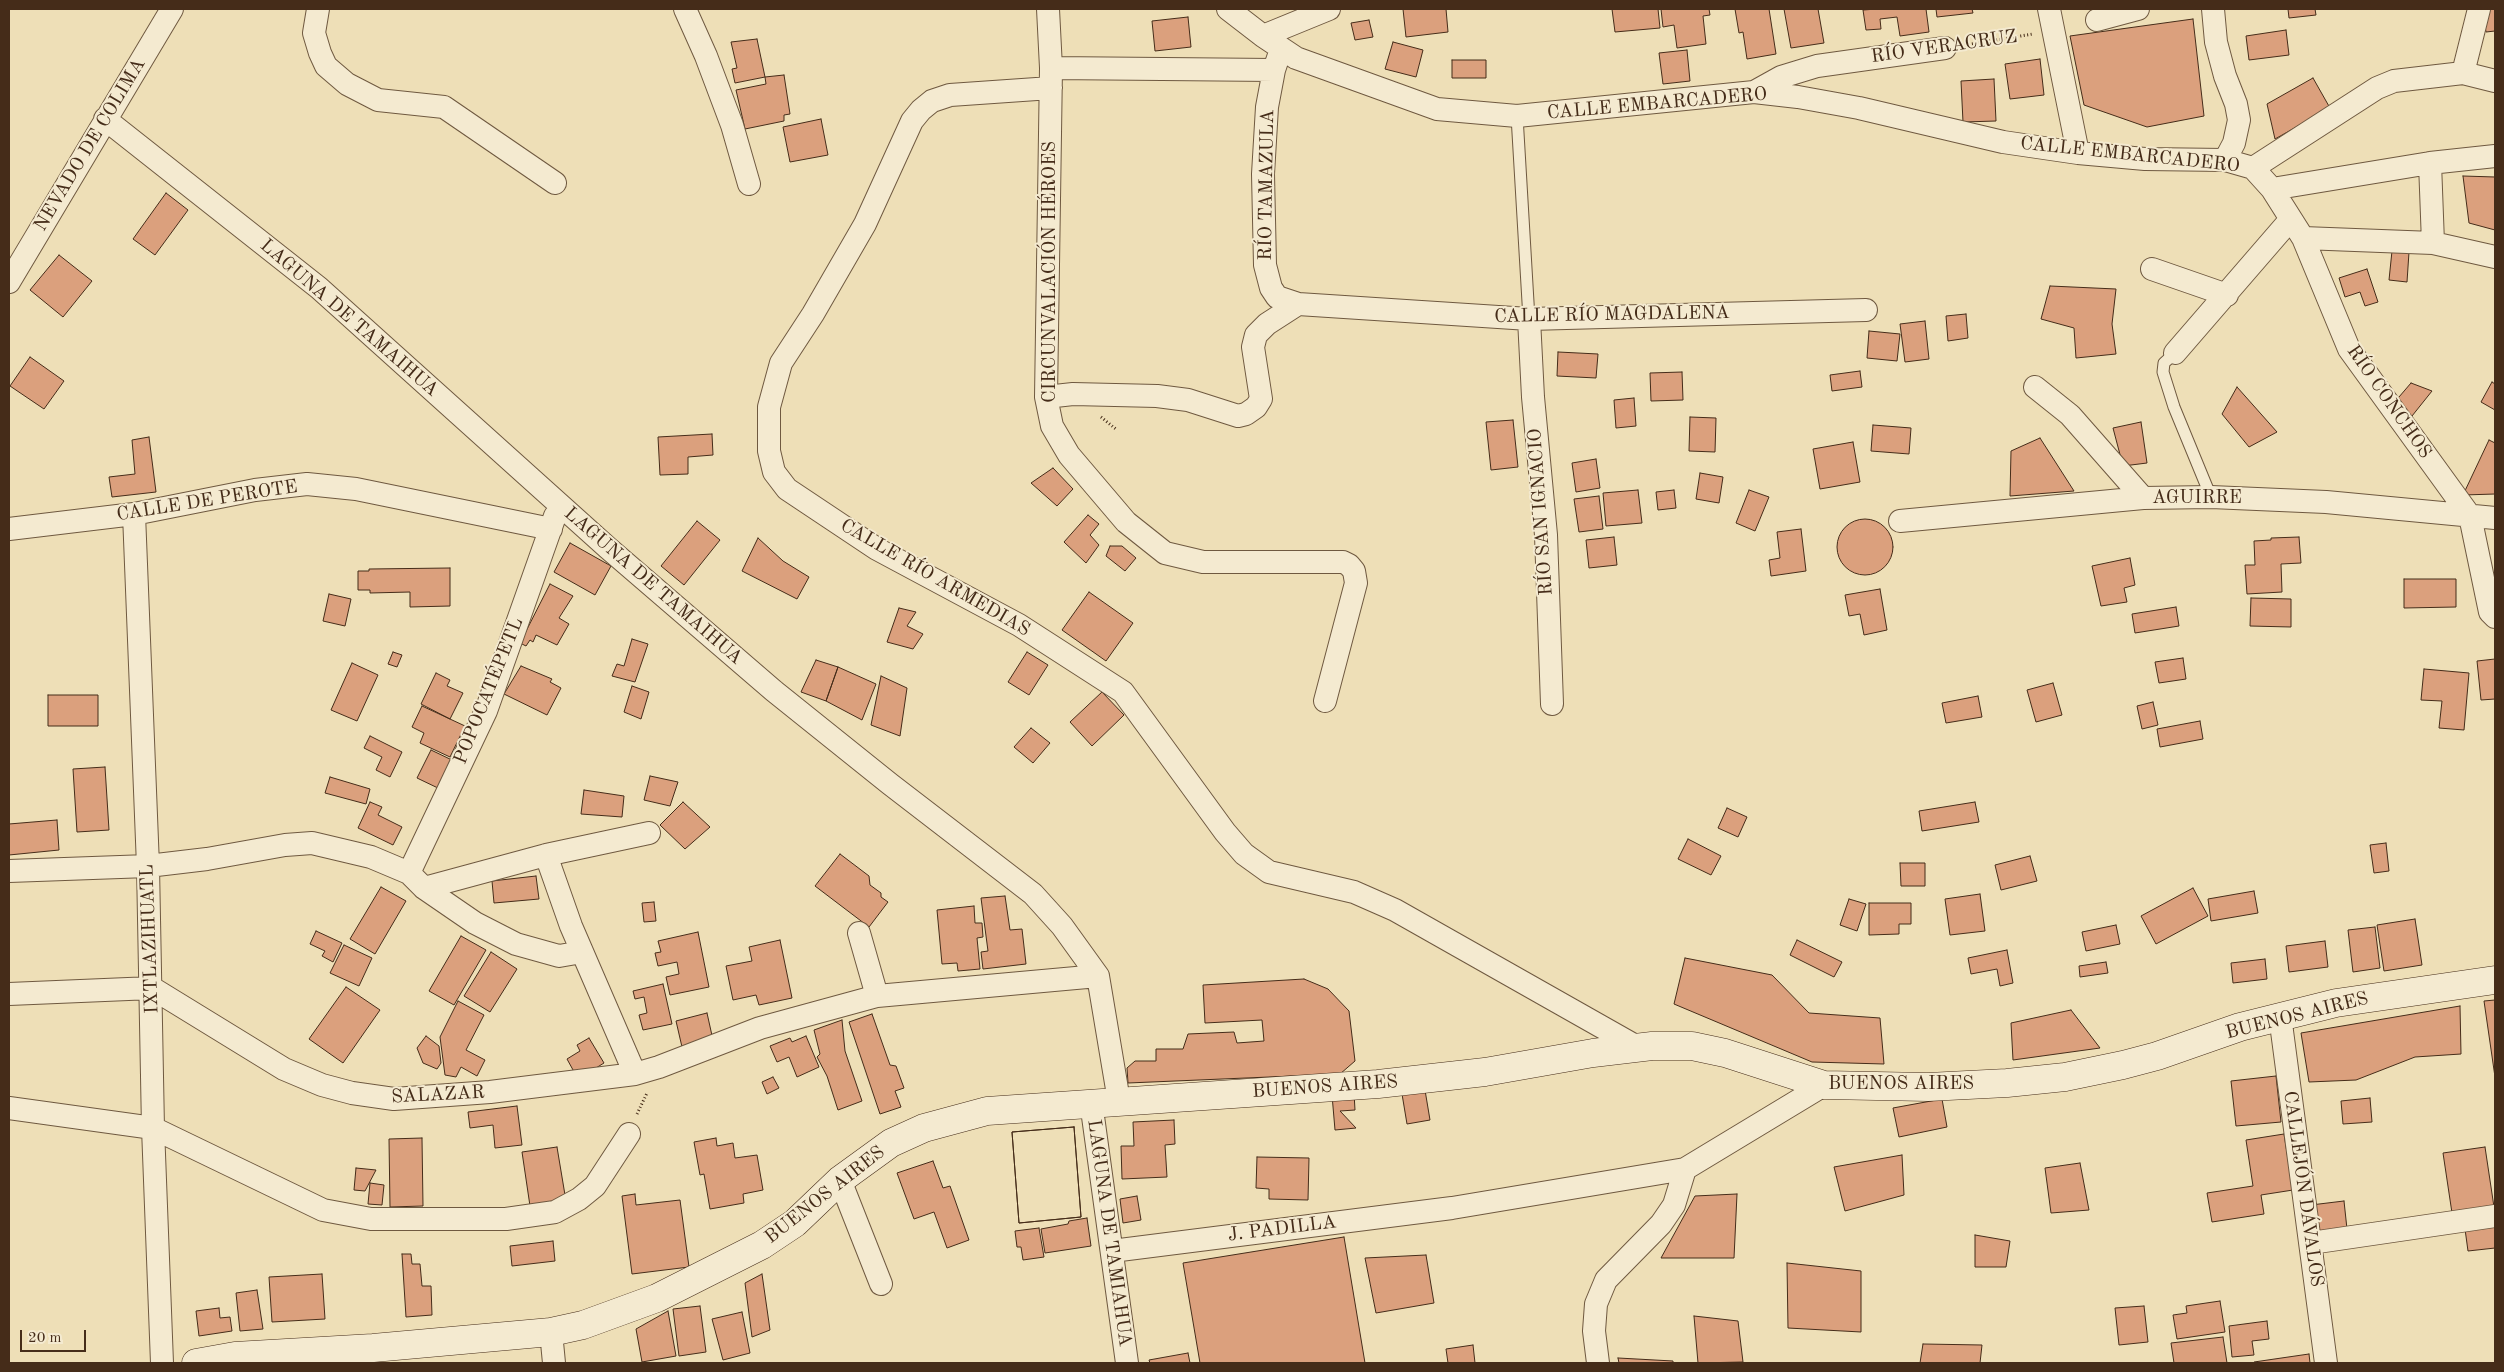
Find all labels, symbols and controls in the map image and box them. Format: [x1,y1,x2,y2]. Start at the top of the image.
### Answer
street label: RÍO VERACRUZ [1869,25,2019,69]
street label: NEVADO DE COLIMA [29,54,151,236]
street label: CALLE EMBARCADERO [1546,83,1768,125]
street label: RÍO TAMAZULA [1254,109,1280,261]
street label: CALLE EMBARCADERO [2019,132,2241,178]
street label: CIRCUNVALACIÓN HÉROES [1039,141,1061,403]
street label: LAGUNA DE TAMAIHUA [255,234,443,402]
street label: CALLE RÍO MAGDALENA [1494,302,1730,328]
street label: RÍO CONCHOS [2341,341,2437,463]
street label: RÍO SAN IGNACIO [1524,428,1558,596]
street label: CALLE DE PEROTE [115,475,299,527]
street label: AGUIRRE [2152,487,2242,509]
street label: LAGUNA DE TAMAIHUA [559,502,747,670]
street label: CALLE RÍO ARMEDIAS [836,514,1034,642]
street label: POPOCATÉPETL [449,614,529,768]
street label: IXTLAZIHUATL [136,864,164,1014]
street label: BUENOS AIRES [2223,987,2371,1045]
street label: BUENOS AIRES [1251,1071,1399,1103]
street label: BUENOS AIRES [1828,1073,1974,1095]
street label: SALAZAR [391,1081,485,1109]
street label: CALLEJÓN DÁVALOS [2278,1090,2328,1288]
street label: LAGUNA DE TAMIAHUA [1082,1118,1136,1348]
street label: BUENOS AIRES [760,1141,890,1249]
street label: J. PADILLA [1226,1211,1338,1247]
scale bar [22,1320,89,1352]
text: 20 m [28,1331,62,1346]

